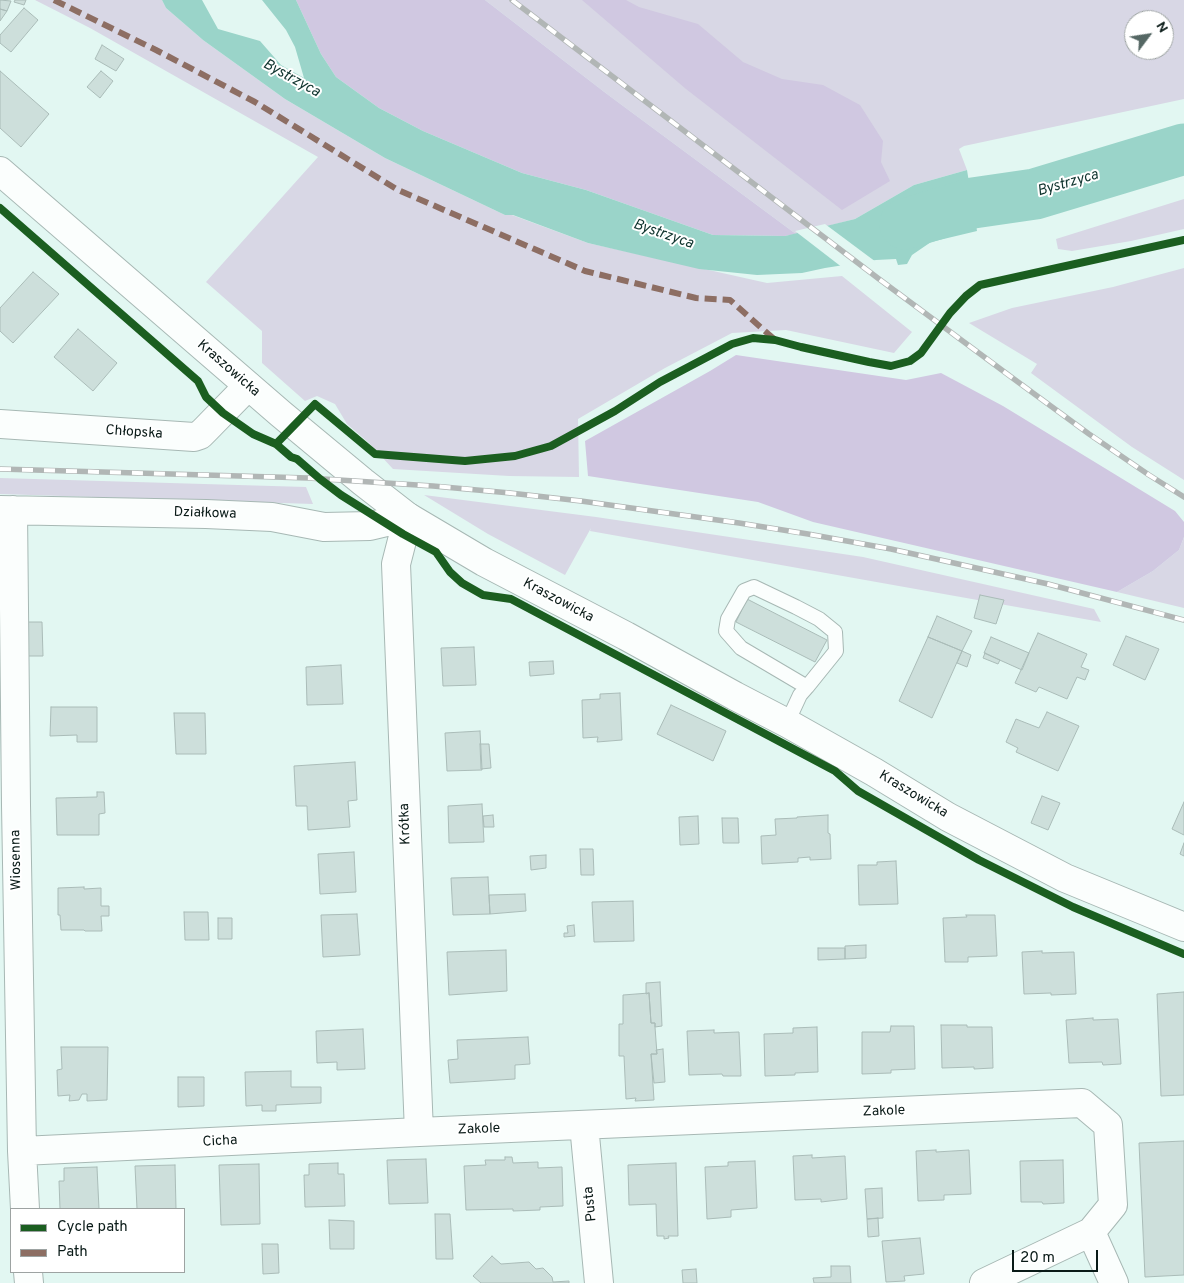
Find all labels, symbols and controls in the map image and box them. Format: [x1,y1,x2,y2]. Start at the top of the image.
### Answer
north arrow [1124,10,1174,60]
text: N [1152,19,1171,36]
water label: Bystrzyca [259,56,323,102]
water label: Bystrzyca [1035,167,1101,201]
water label: Bystrzyca [630,216,696,254]
street label: Kraszowicka [193,337,263,401]
street label: Chłopska [105,423,163,443]
street label: Działkowa [173,505,237,523]
street label: Kraszowicka [520,575,596,627]
street label: Kraszowicka [875,768,951,822]
street label: Krótka [397,803,415,845]
street label: Wiosenna [8,830,26,890]
street label: Zakole [862,1103,906,1121]
street label: Zakole [457,1121,501,1139]
street label: Cicha [202,1133,238,1151]
street label: Pusta [581,1186,601,1222]
legend [10,1208,185,1273]
text: Cycle path [57,1218,128,1237]
scale bar [1014,1240,1100,1272]
text: Path [57,1243,88,1262]
text: 20 m [1020,1249,1055,1268]

